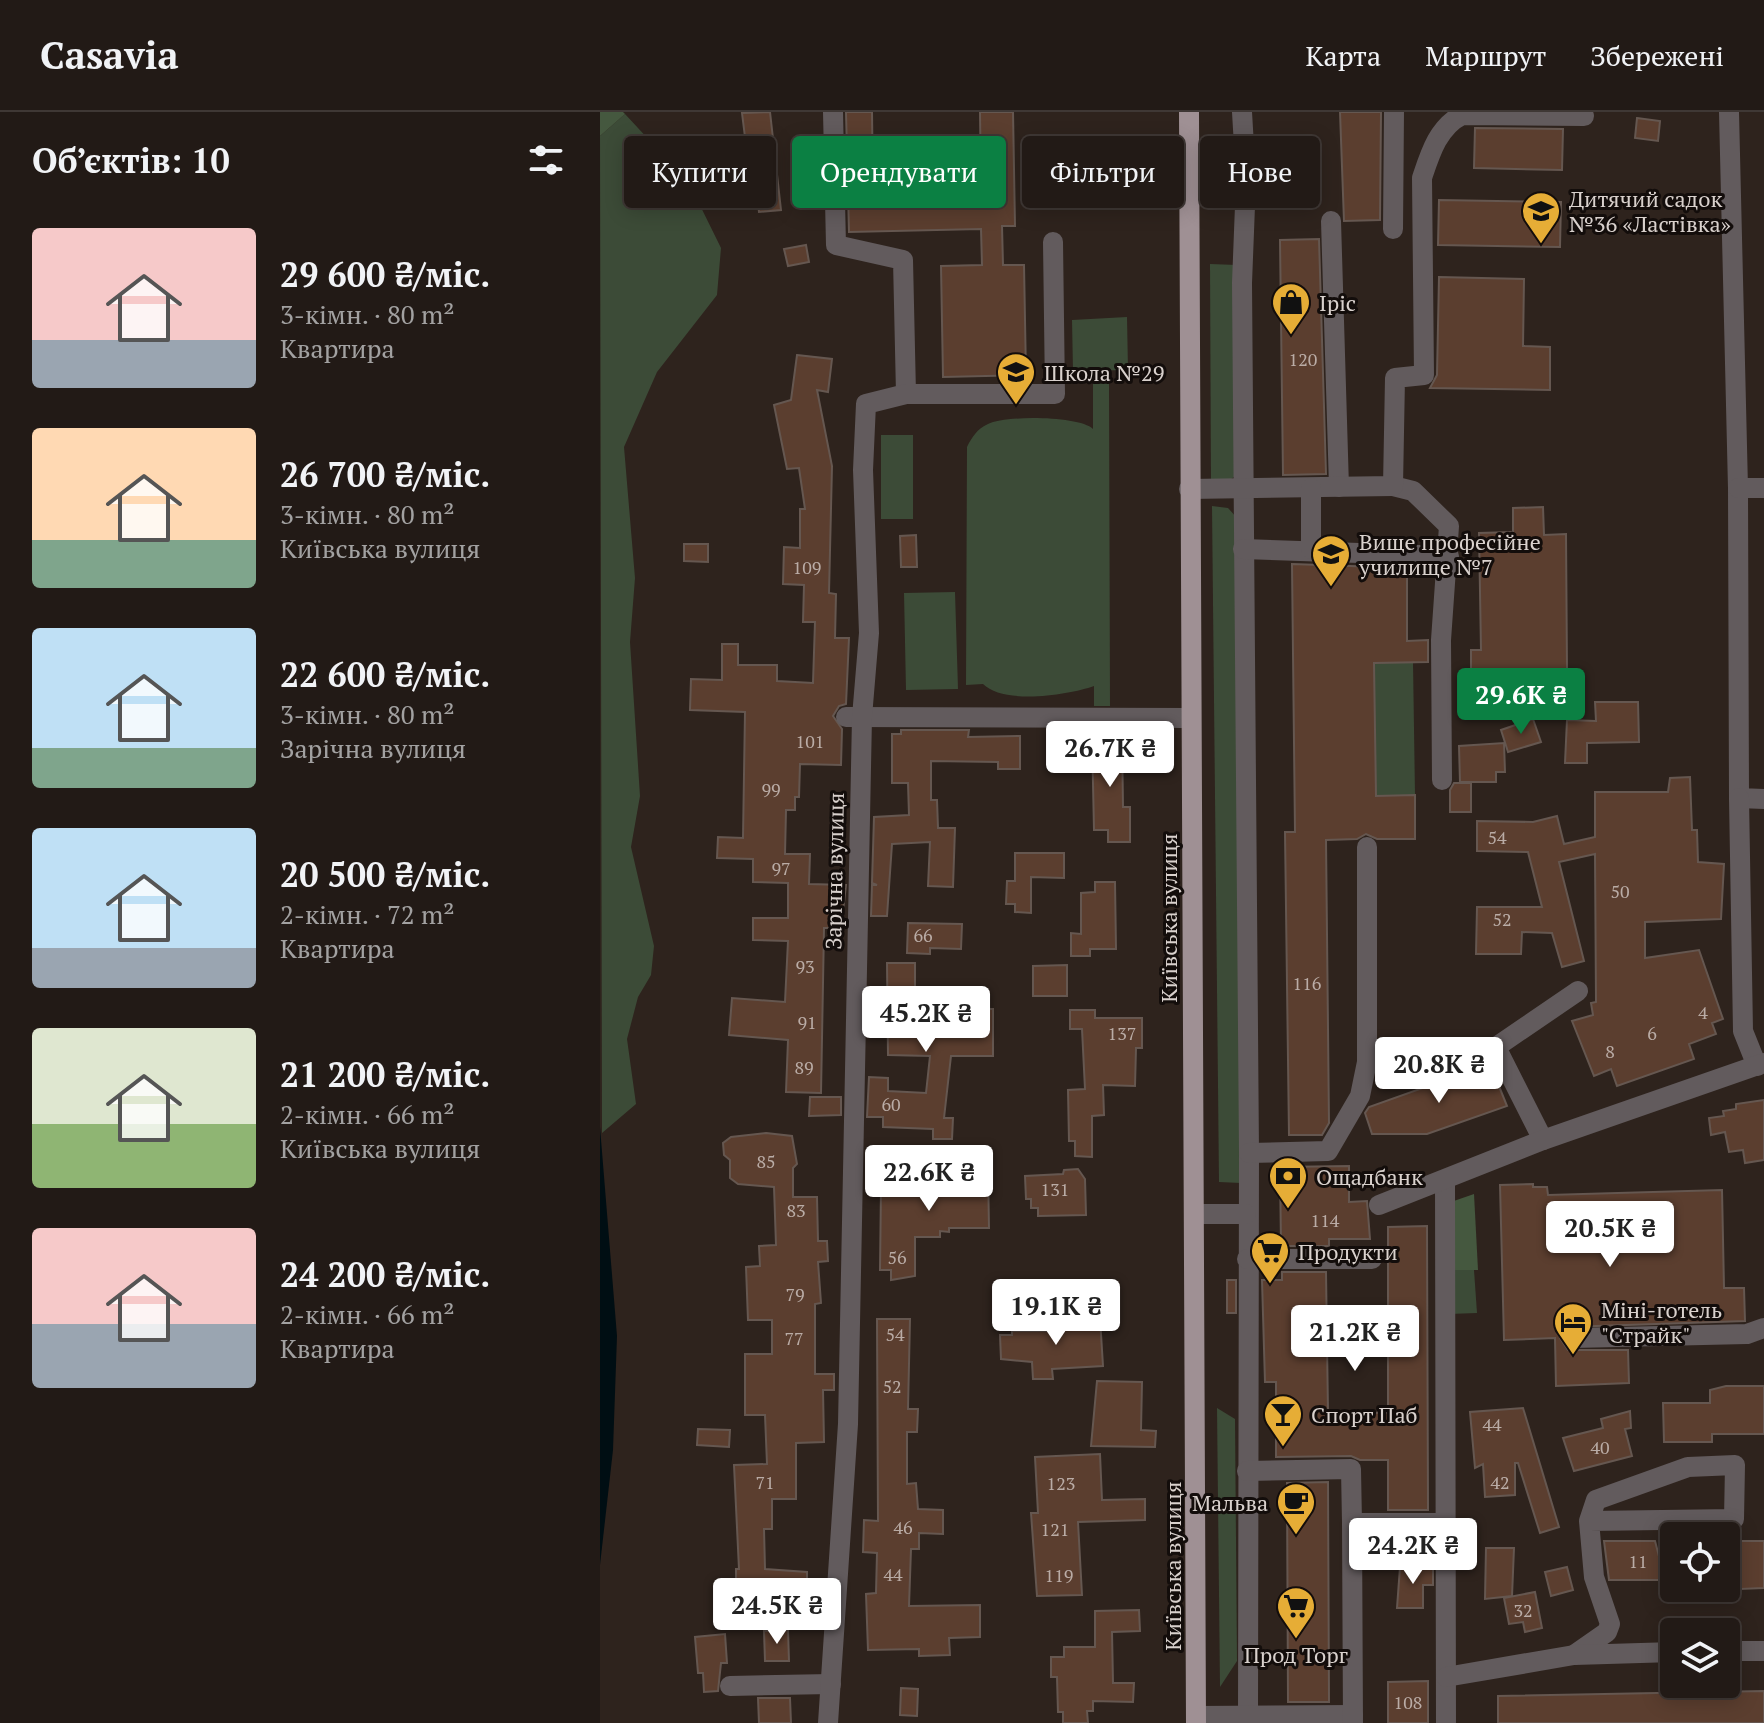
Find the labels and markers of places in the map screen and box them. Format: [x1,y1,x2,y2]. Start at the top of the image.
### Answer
place label: Дитячий садок №36 «Ластівка» [1569,184,1731,238]
school or university icon: Дитячий садок №36 «Ластівка» [1520,190,1562,245]
shop icon: Іріс [1270,281,1312,336]
place label: Іріс [1319,288,1356,317]
school or university icon: Школа №29 [995,351,1037,406]
place label: Школа №29 [1044,358,1164,387]
place label: Вище професійне училище №7 [1358,527,1541,581]
school or university icon: Вище професійне училище №7 [1310,533,1352,588]
pin: 29.6K ₴ [1447,668,1595,736]
pin: 26.7K ₴ [1036,721,1184,789]
pin: 45.2K ₴ [852,986,1000,1054]
pin: 20.8K ₴ [1365,1037,1513,1105]
pin: 22.6K ₴ [855,1145,1003,1213]
bank icon: Ощадбанк [1267,1155,1309,1210]
place label: Ощадбанк [1316,1162,1423,1191]
pin: 20.5K ₴ [1536,1201,1684,1269]
supermarket icon: Продукти [1249,1230,1291,1285]
place label: Продукти [1298,1237,1398,1266]
pin: 19.1K ₴ [982,1279,1130,1347]
place label: Міні-готель "Страйк" [1601,1295,1722,1349]
hotel icon: Міні-готель "Страйк" [1552,1301,1594,1356]
pin: 21.2K ₴ [1281,1305,1429,1373]
bar icon: Спорт Паб [1262,1393,1304,1448]
place label: Спорт Паб [1311,1400,1417,1429]
cafe icon: Мальва [1275,1481,1317,1536]
place label: Мальва [1192,1488,1268,1517]
pin: 24.2K ₴ [1339,1518,1487,1586]
pin: 24.5K ₴ [703,1578,851,1646]
supermarket icon: Прод Торг [1275,1585,1317,1640]
place label: Прод Торг [1244,1640,1349,1669]

